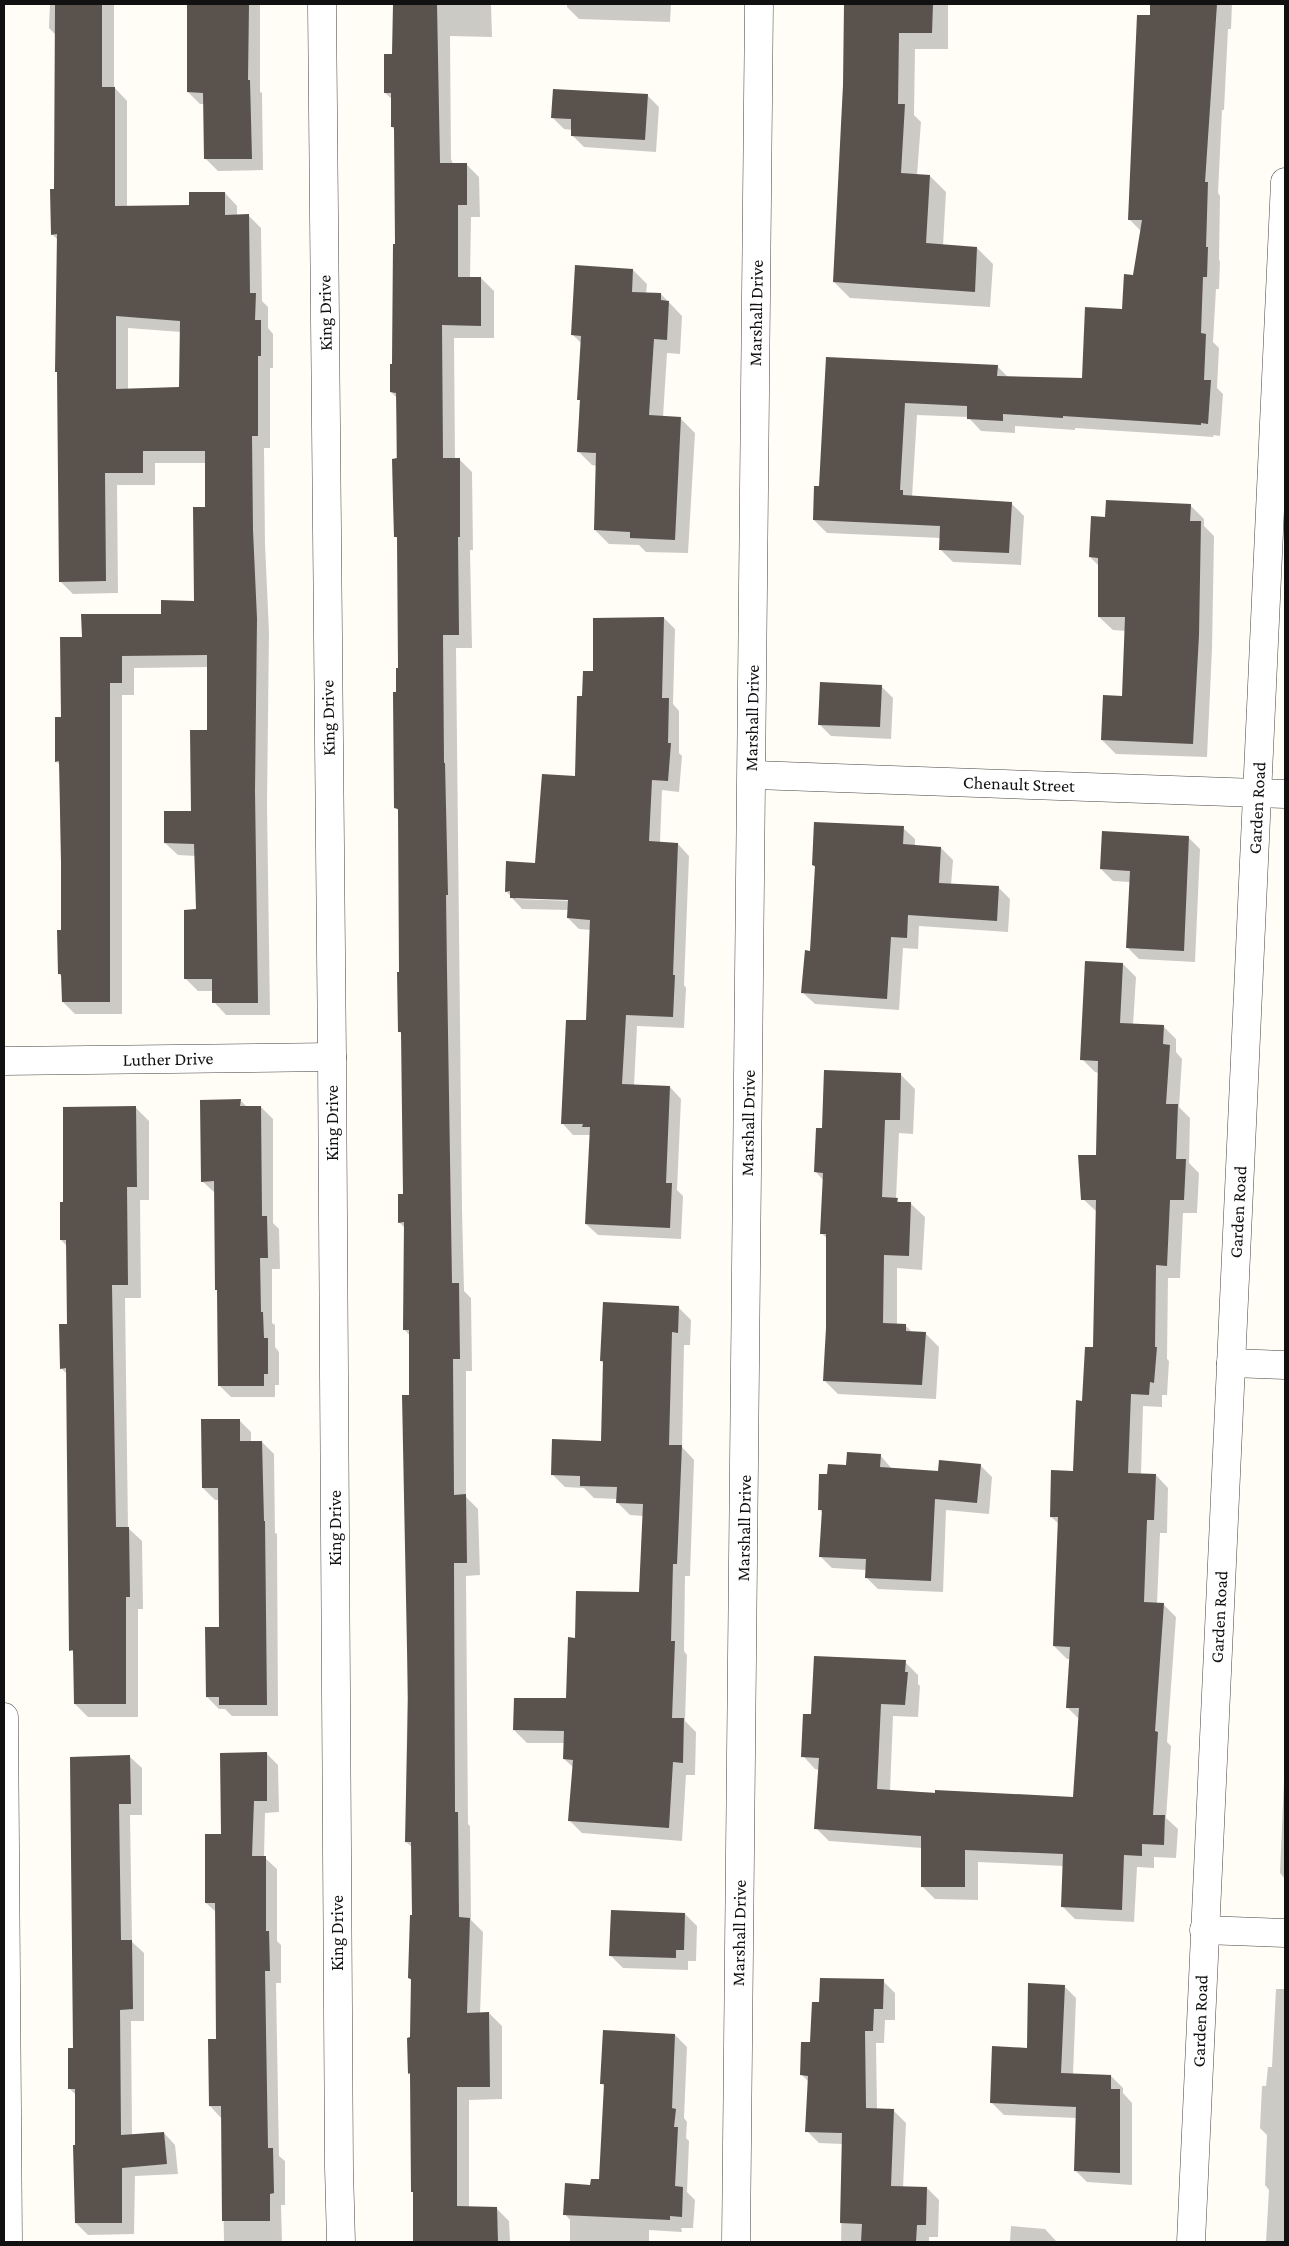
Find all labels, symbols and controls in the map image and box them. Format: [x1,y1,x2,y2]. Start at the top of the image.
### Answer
street label: Marshall Drive [745,259,767,366]
street label: King Drive [314,275,336,351]
street label: Marshall Drive [741,664,763,771]
street label: King Drive [317,680,339,756]
street label: Garden Road [1245,761,1269,855]
street label: Chenault Street [963,772,1076,796]
street label: Luther Drive [122,1048,214,1070]
street label: Marshall Drive [737,1069,759,1176]
street label: King Drive [322,1085,342,1161]
street label: Garden Road [1226,1165,1250,1259]
street label: Marshall Drive [733,1474,755,1581]
street label: King Drive [325,1490,345,1566]
street label: Garden Road [1207,1570,1231,1664]
street label: Marshall Drive [728,1879,750,1986]
street label: King Drive [327,1895,347,1971]
street label: Garden Road [1188,1974,1212,2068]

